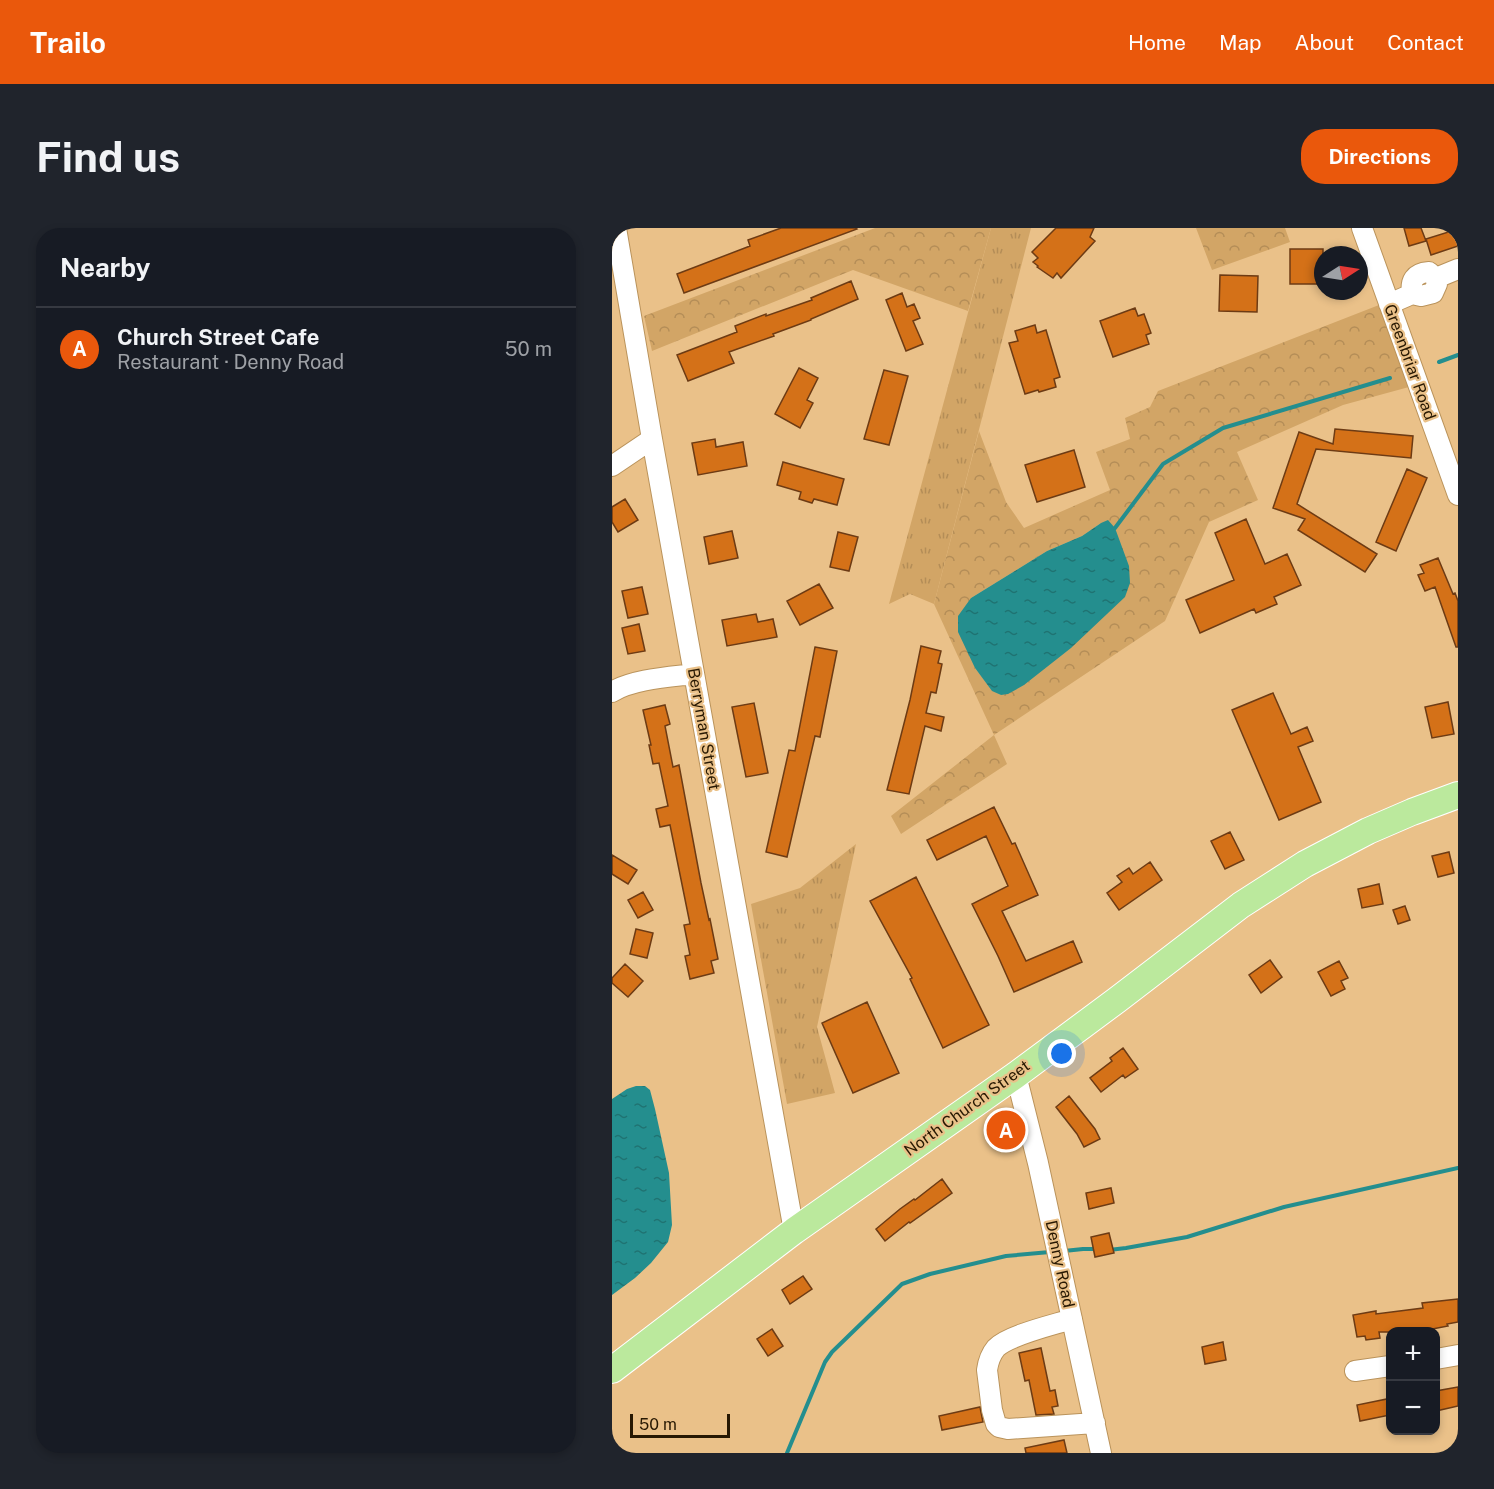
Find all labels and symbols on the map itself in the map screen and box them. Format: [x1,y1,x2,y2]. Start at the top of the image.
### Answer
north arrow [1314,246,1368,300]
street label: Greenbriar Road [1380,301,1440,423]
street label: Berryman Street [684,666,724,792]
your location [1047,1039,1076,1068]
street label: North Church Street [901,1056,1033,1160]
pin: A [986,1108,1026,1152]
street label: Denny Road [1041,1219,1079,1309]
scale bar [630,1411,730,1438]

